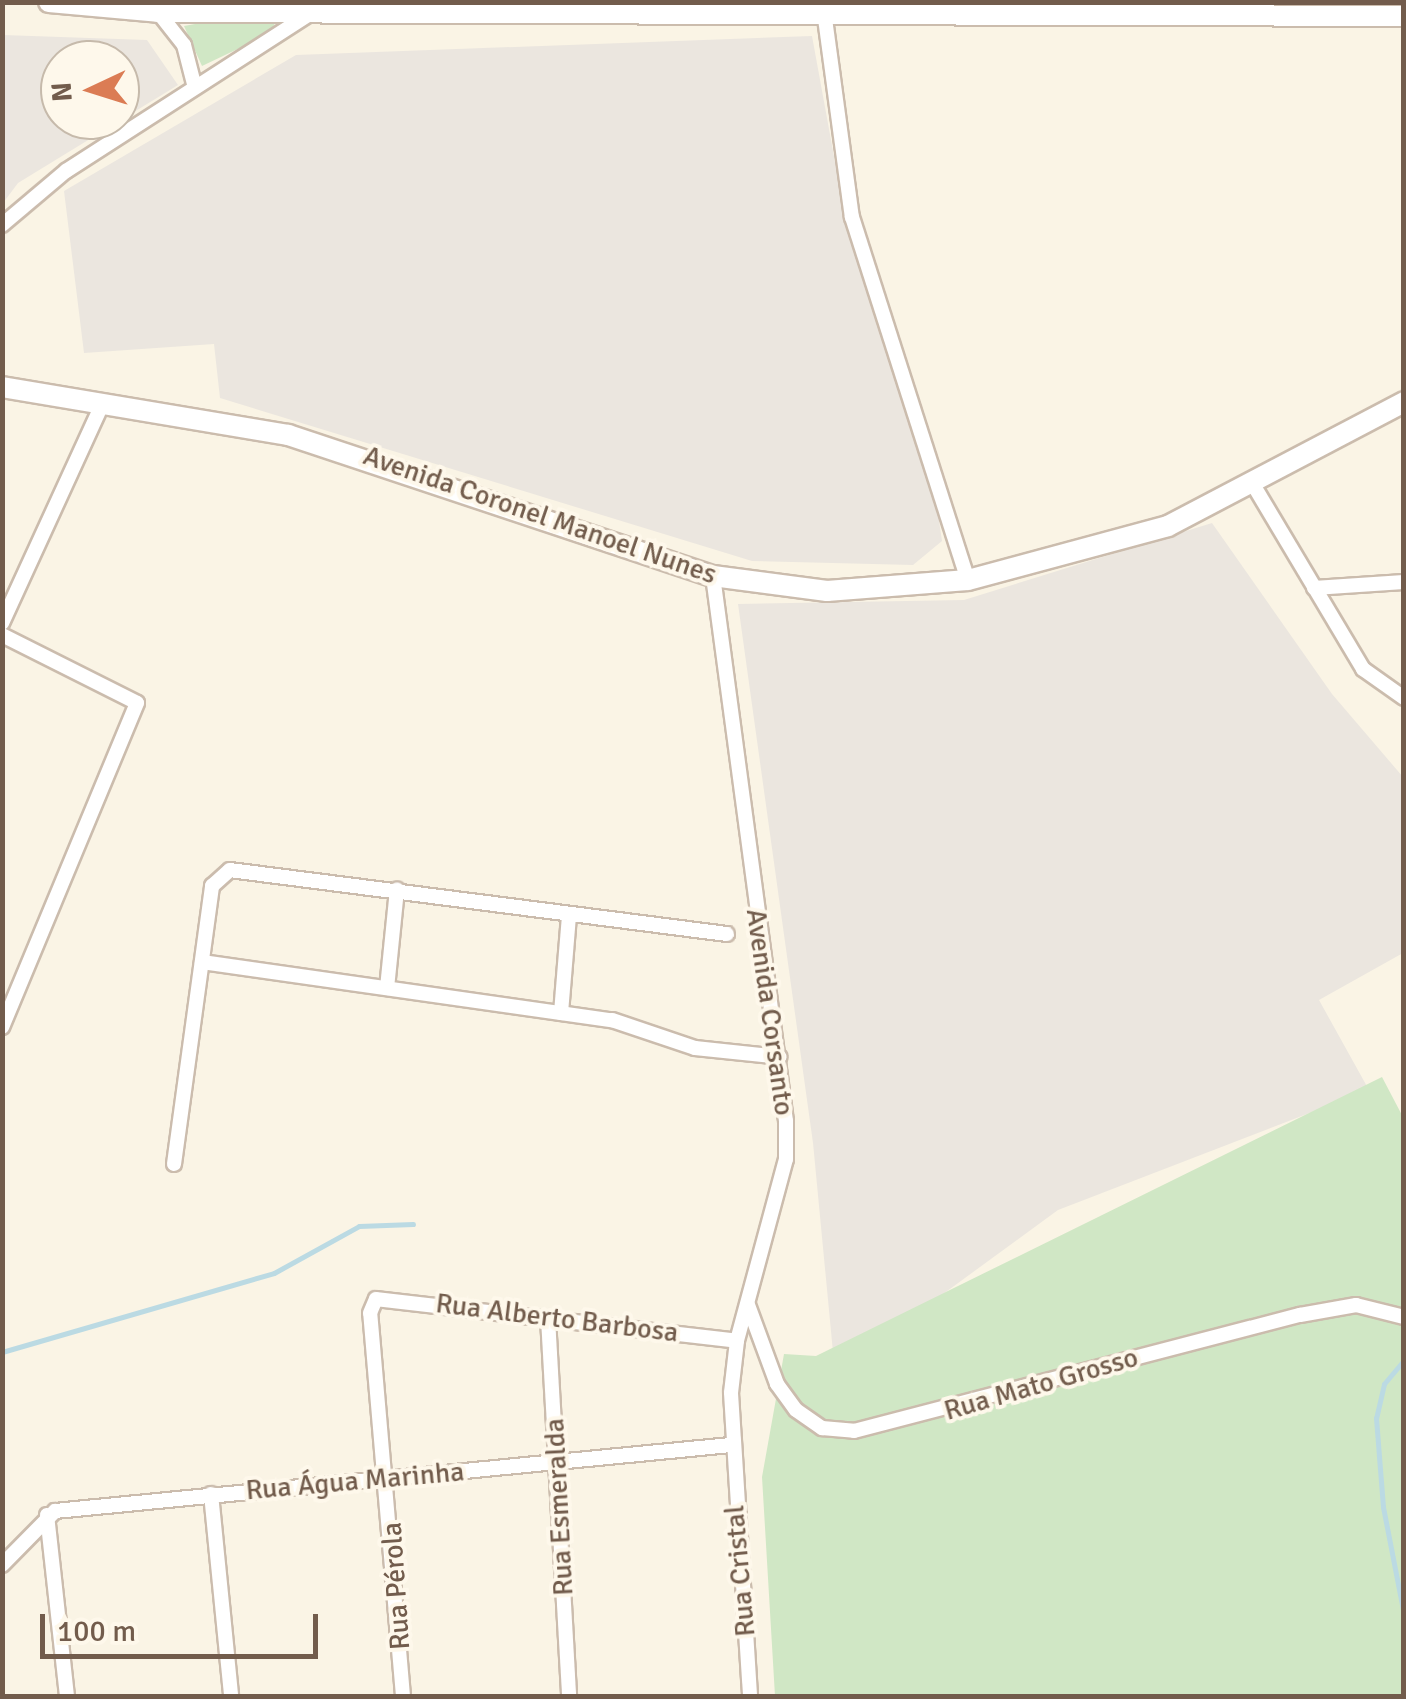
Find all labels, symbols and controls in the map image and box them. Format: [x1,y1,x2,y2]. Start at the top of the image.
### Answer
north arrow [40,40,140,140]
text: N [44,81,80,103]
street label: Avenida Coronel Manoel Nunes [359,439,721,591]
street label: Avenida Corsanto [739,906,801,1118]
street label: Rua Alberto Barbosa [434,1286,680,1350]
street label: Rua Mato Grosso [940,1340,1142,1428]
street label: Rua Esmeralda [538,1417,580,1597]
street label: Rua Água Marinha [244,1455,466,1507]
street label: Rua Cristal [718,1504,762,1638]
street label: Rua Pérola [375,1521,417,1651]
scale bar [45,1594,322,1656]
text: 100 m [57,1613,136,1650]

